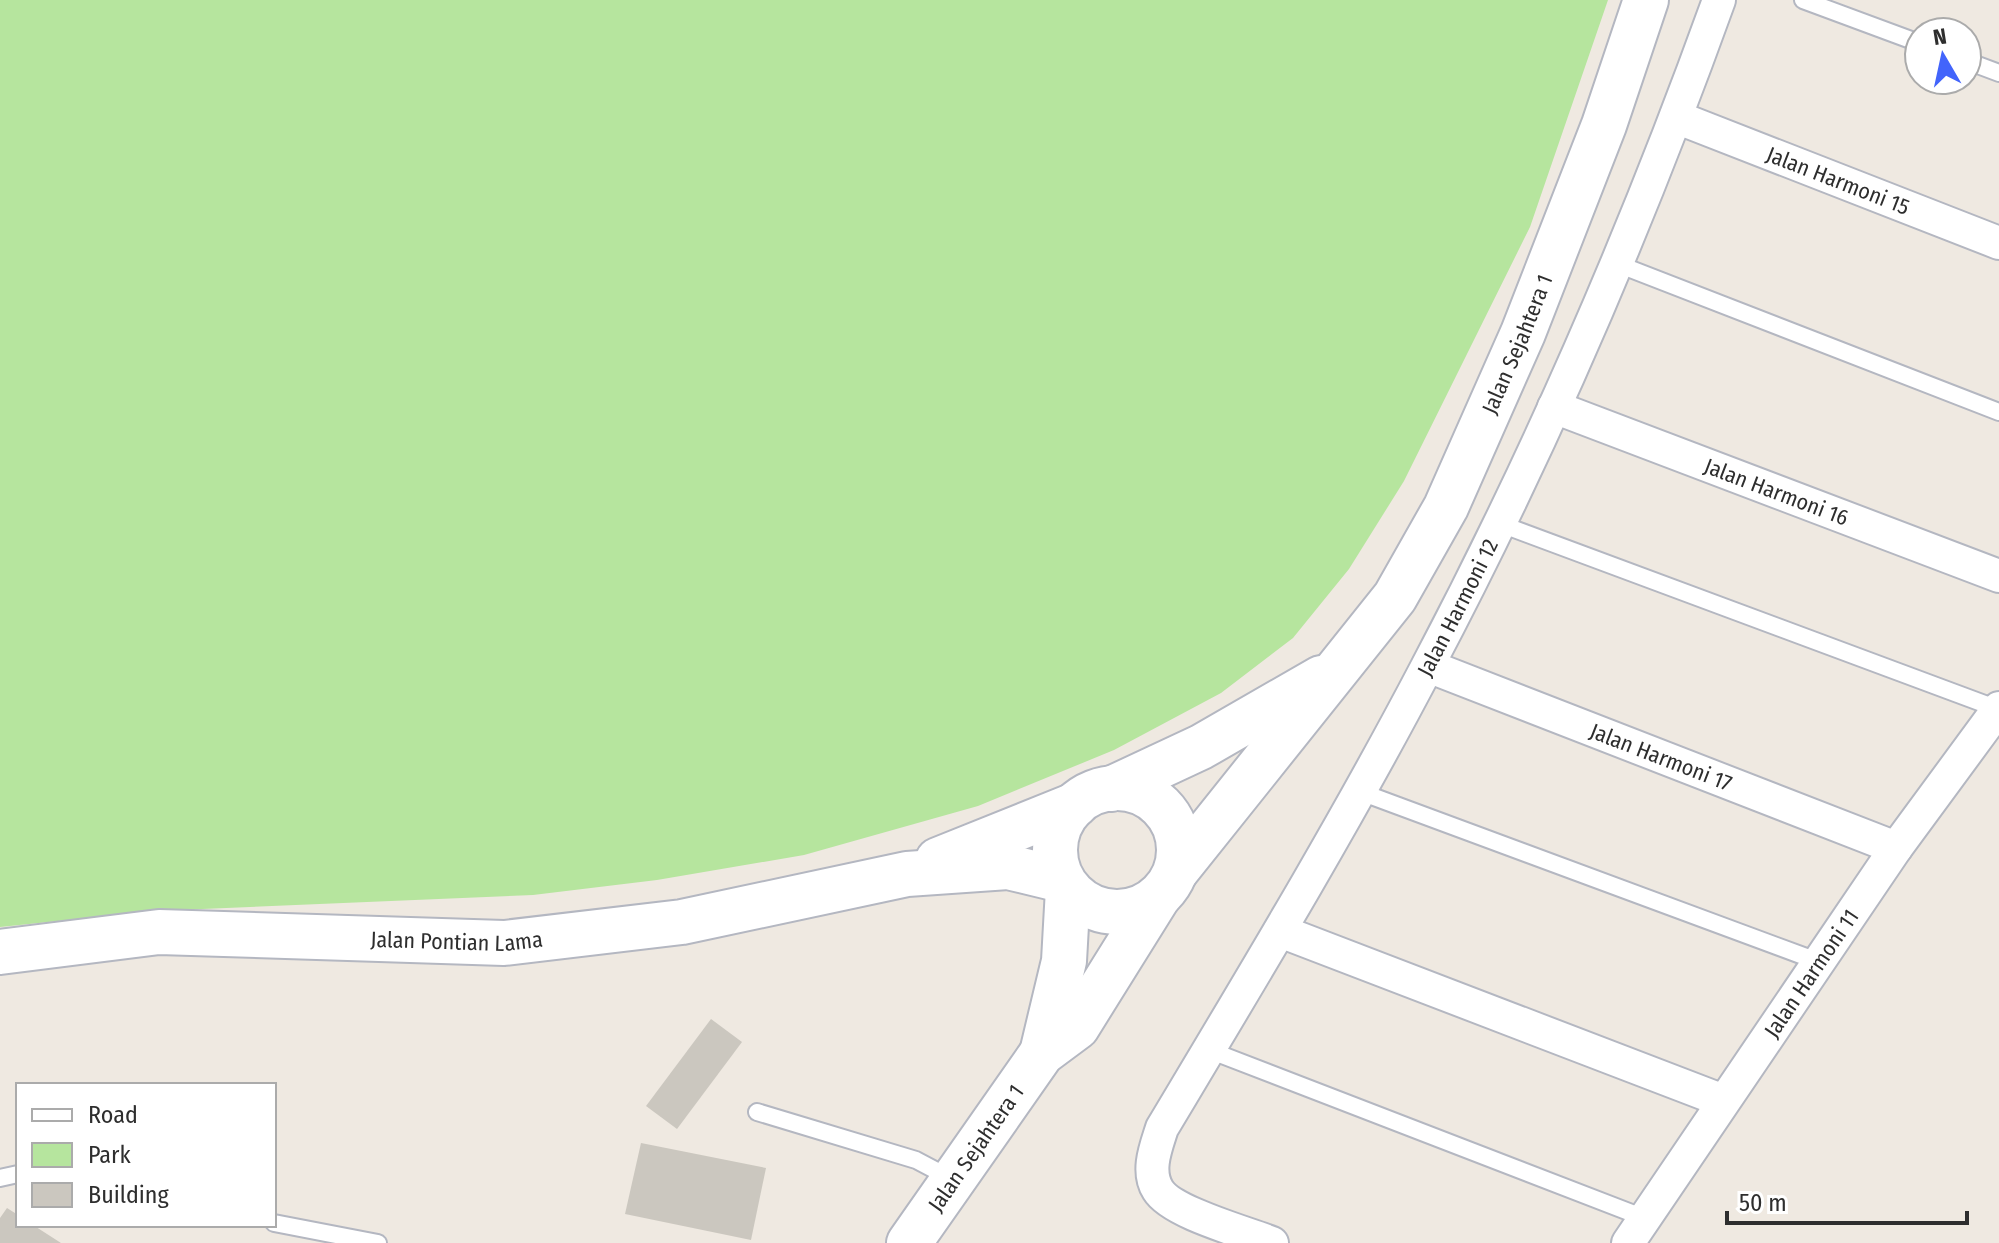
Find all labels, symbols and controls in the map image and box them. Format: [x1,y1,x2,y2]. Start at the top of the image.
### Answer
north arrow [1903,16,1983,96]
text: N [1931,22,1949,51]
street label: Jalan Harmoni 15 [1763,141,1913,221]
street label: Jalan Sejahtera 1 [1476,271,1559,418]
street label: Jalan Harmoni 16 [1700,452,1852,532]
street label: Jalan Harmoni 12 [1412,535,1504,681]
street label: Jalan Harmoni 17 [1586,717,1736,797]
street label: Jalan Harmoni 11 [1758,904,1865,1043]
street label: Jalan Pontian Lama [370,926,544,957]
street label: Jalan Sejahtera 1 [922,1080,1030,1217]
legend [16,1083,276,1227]
text: Road [88,1101,138,1129]
text: Park [88,1141,131,1169]
scale bar [1727,1175,1967,1225]
text: Building [88,1181,170,1209]
text: 50 m [1739,1189,1787,1217]

